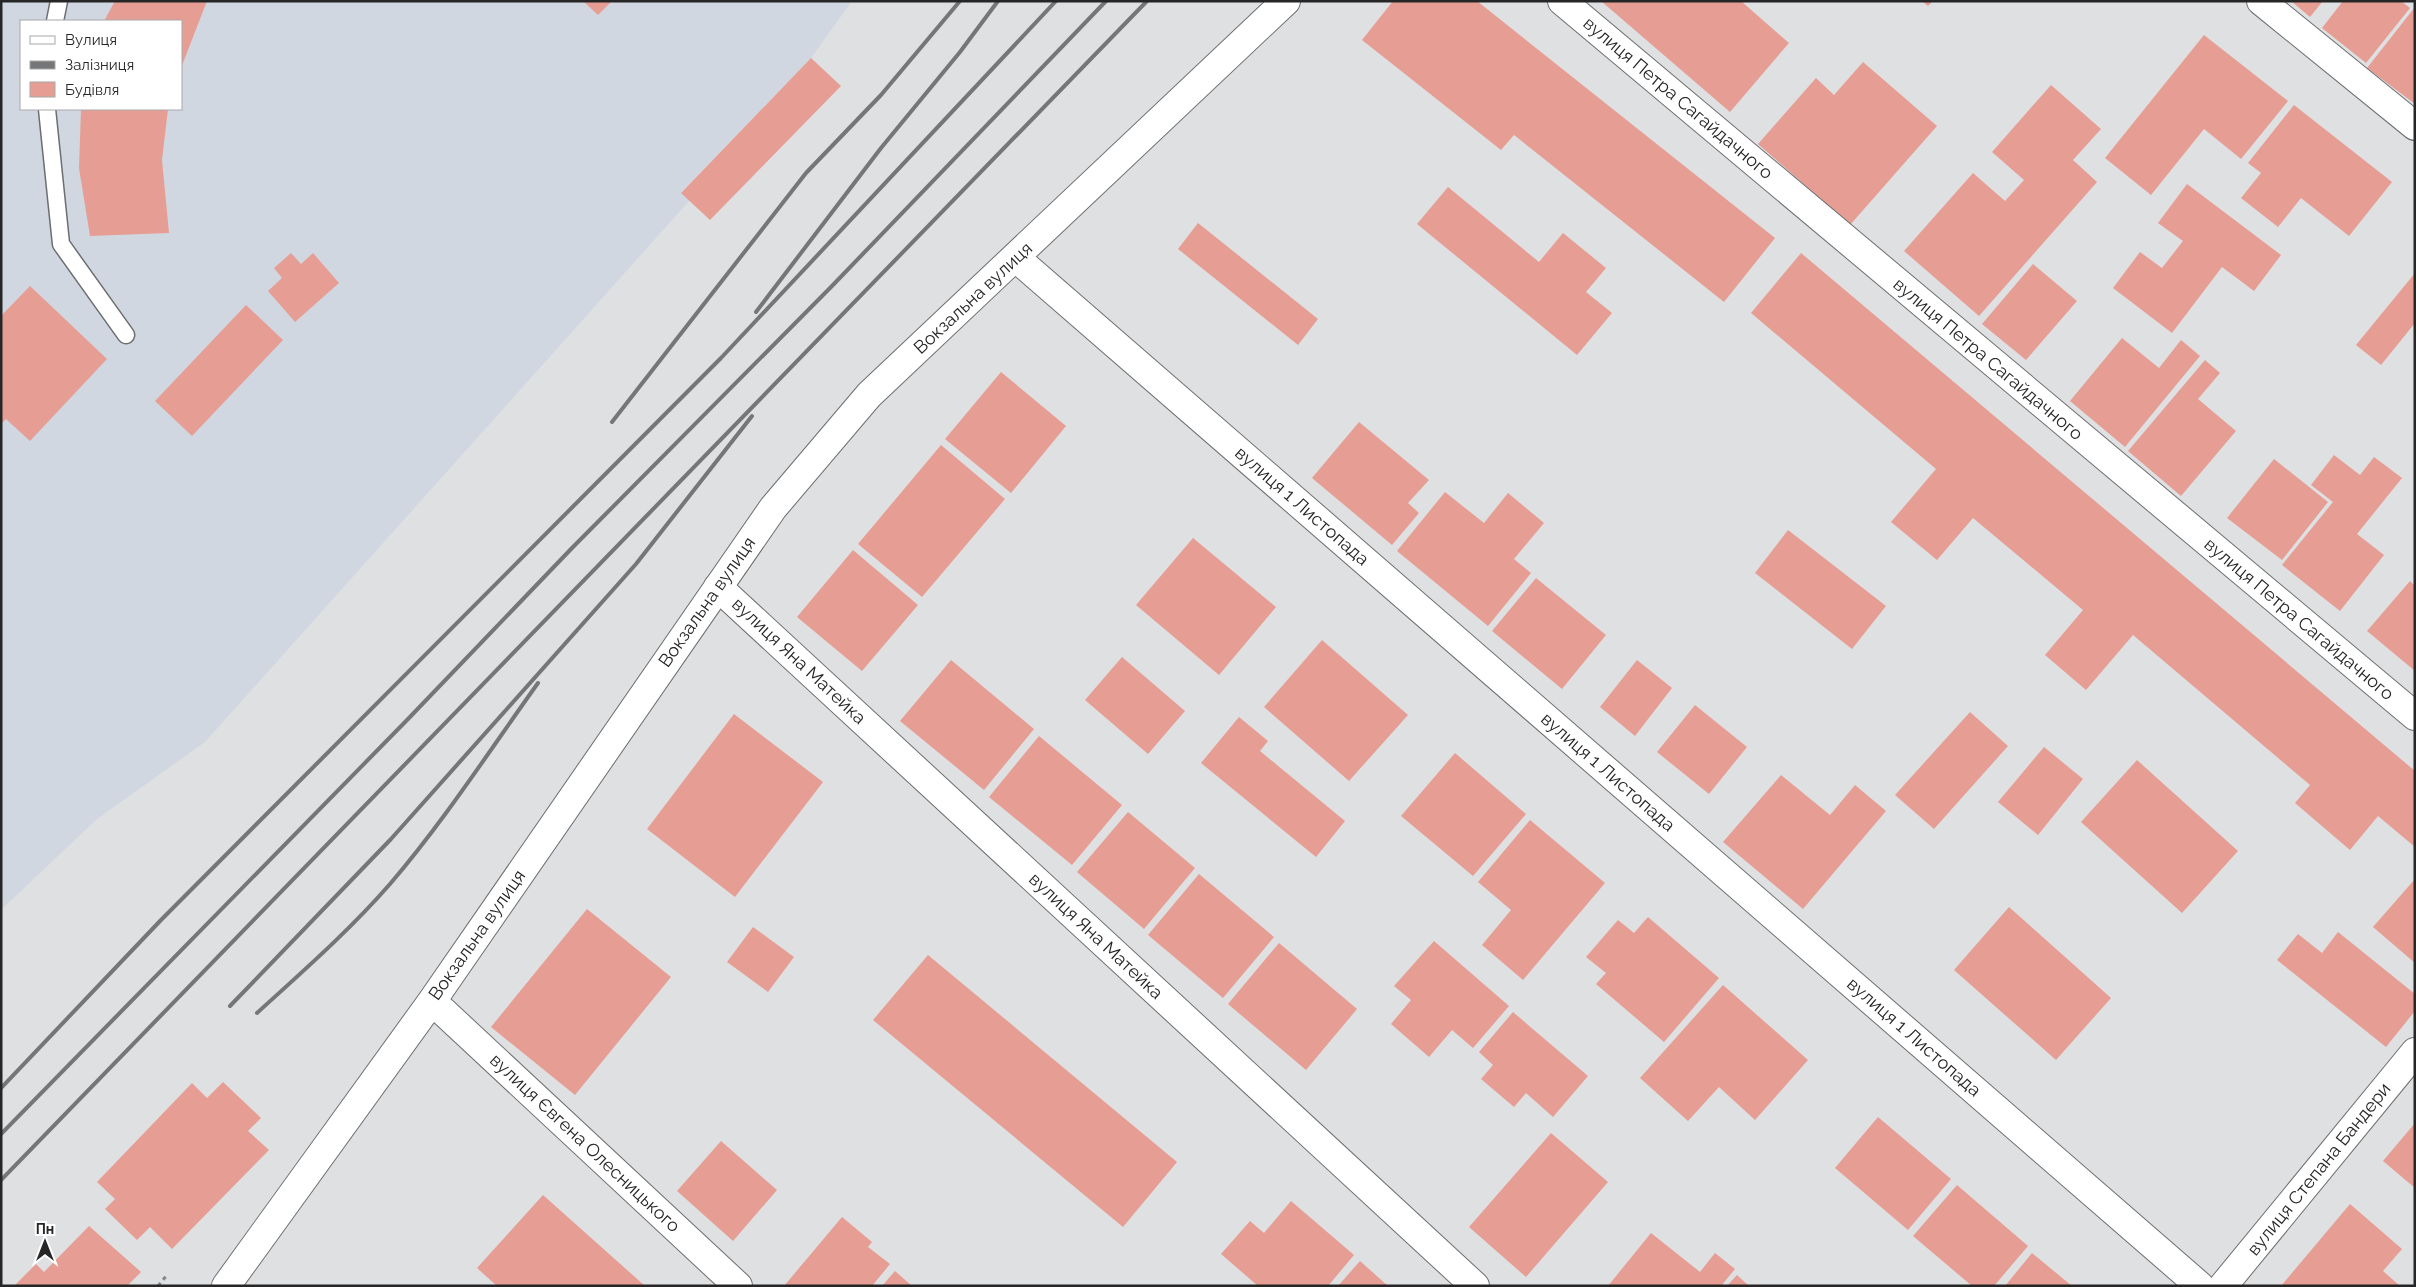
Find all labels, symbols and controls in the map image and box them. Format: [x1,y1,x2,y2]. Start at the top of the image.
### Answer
street label: вулиця Петра Сагайдачного [1579,12,1778,183]
legend [20,20,182,110]
text: Вулиця [65,31,117,49]
text: Залізниця [65,56,134,74]
text: Будівля [65,81,119,99]
street label: Вокзальна вулиця [909,237,1036,358]
street label: вулиця Петра Сагайдачного [1889,273,2088,444]
street label: вулиця 1 Листопада [1231,442,1373,569]
street label: Вокзальна вулиця [654,533,759,671]
street label: вулиця Петра Сагайдачного [2200,533,2399,704]
street label: вулиця Яна Матейка [728,593,871,728]
street label: вулиця 1 Листопада [1537,708,1679,835]
street label: Вокзальна вулиця [424,866,529,1004]
street label: вулиця Яна Матейка [1025,868,1168,1003]
street label: вулиця 1 Листопада [1843,973,1985,1100]
street label: вулиця Євгена Олесницького [486,1049,685,1236]
street label: вулиця Степана Бандери [2243,1078,2395,1259]
north arrow [20,1217,70,1267]
text: Пн [36,1221,54,1237]

